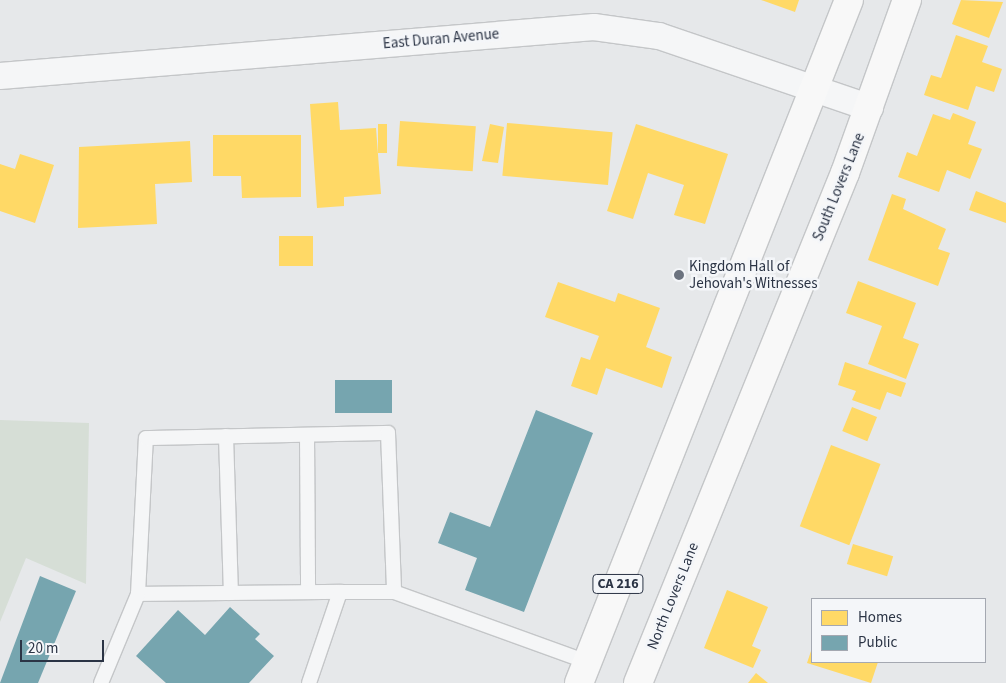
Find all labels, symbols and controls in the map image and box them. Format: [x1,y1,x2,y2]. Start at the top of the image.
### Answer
street label: East Duran Avenue [382,25,500,53]
street label: South Lovers Lane [809,130,869,244]
place label: Kingdom Hall of Jehovah's Witnesses [689,257,817,292]
marker: Kingdom Hall of Jehovah's Witnesses [673,269,685,281]
street label: North Lovers Lane [643,540,703,652]
road number: CA 216 [592,572,644,596]
legend [811,598,986,663]
text: Homes [858,607,902,628]
scale bar [22,630,106,662]
text: Public [858,632,897,653]
text: 20 m [28,638,58,659]

